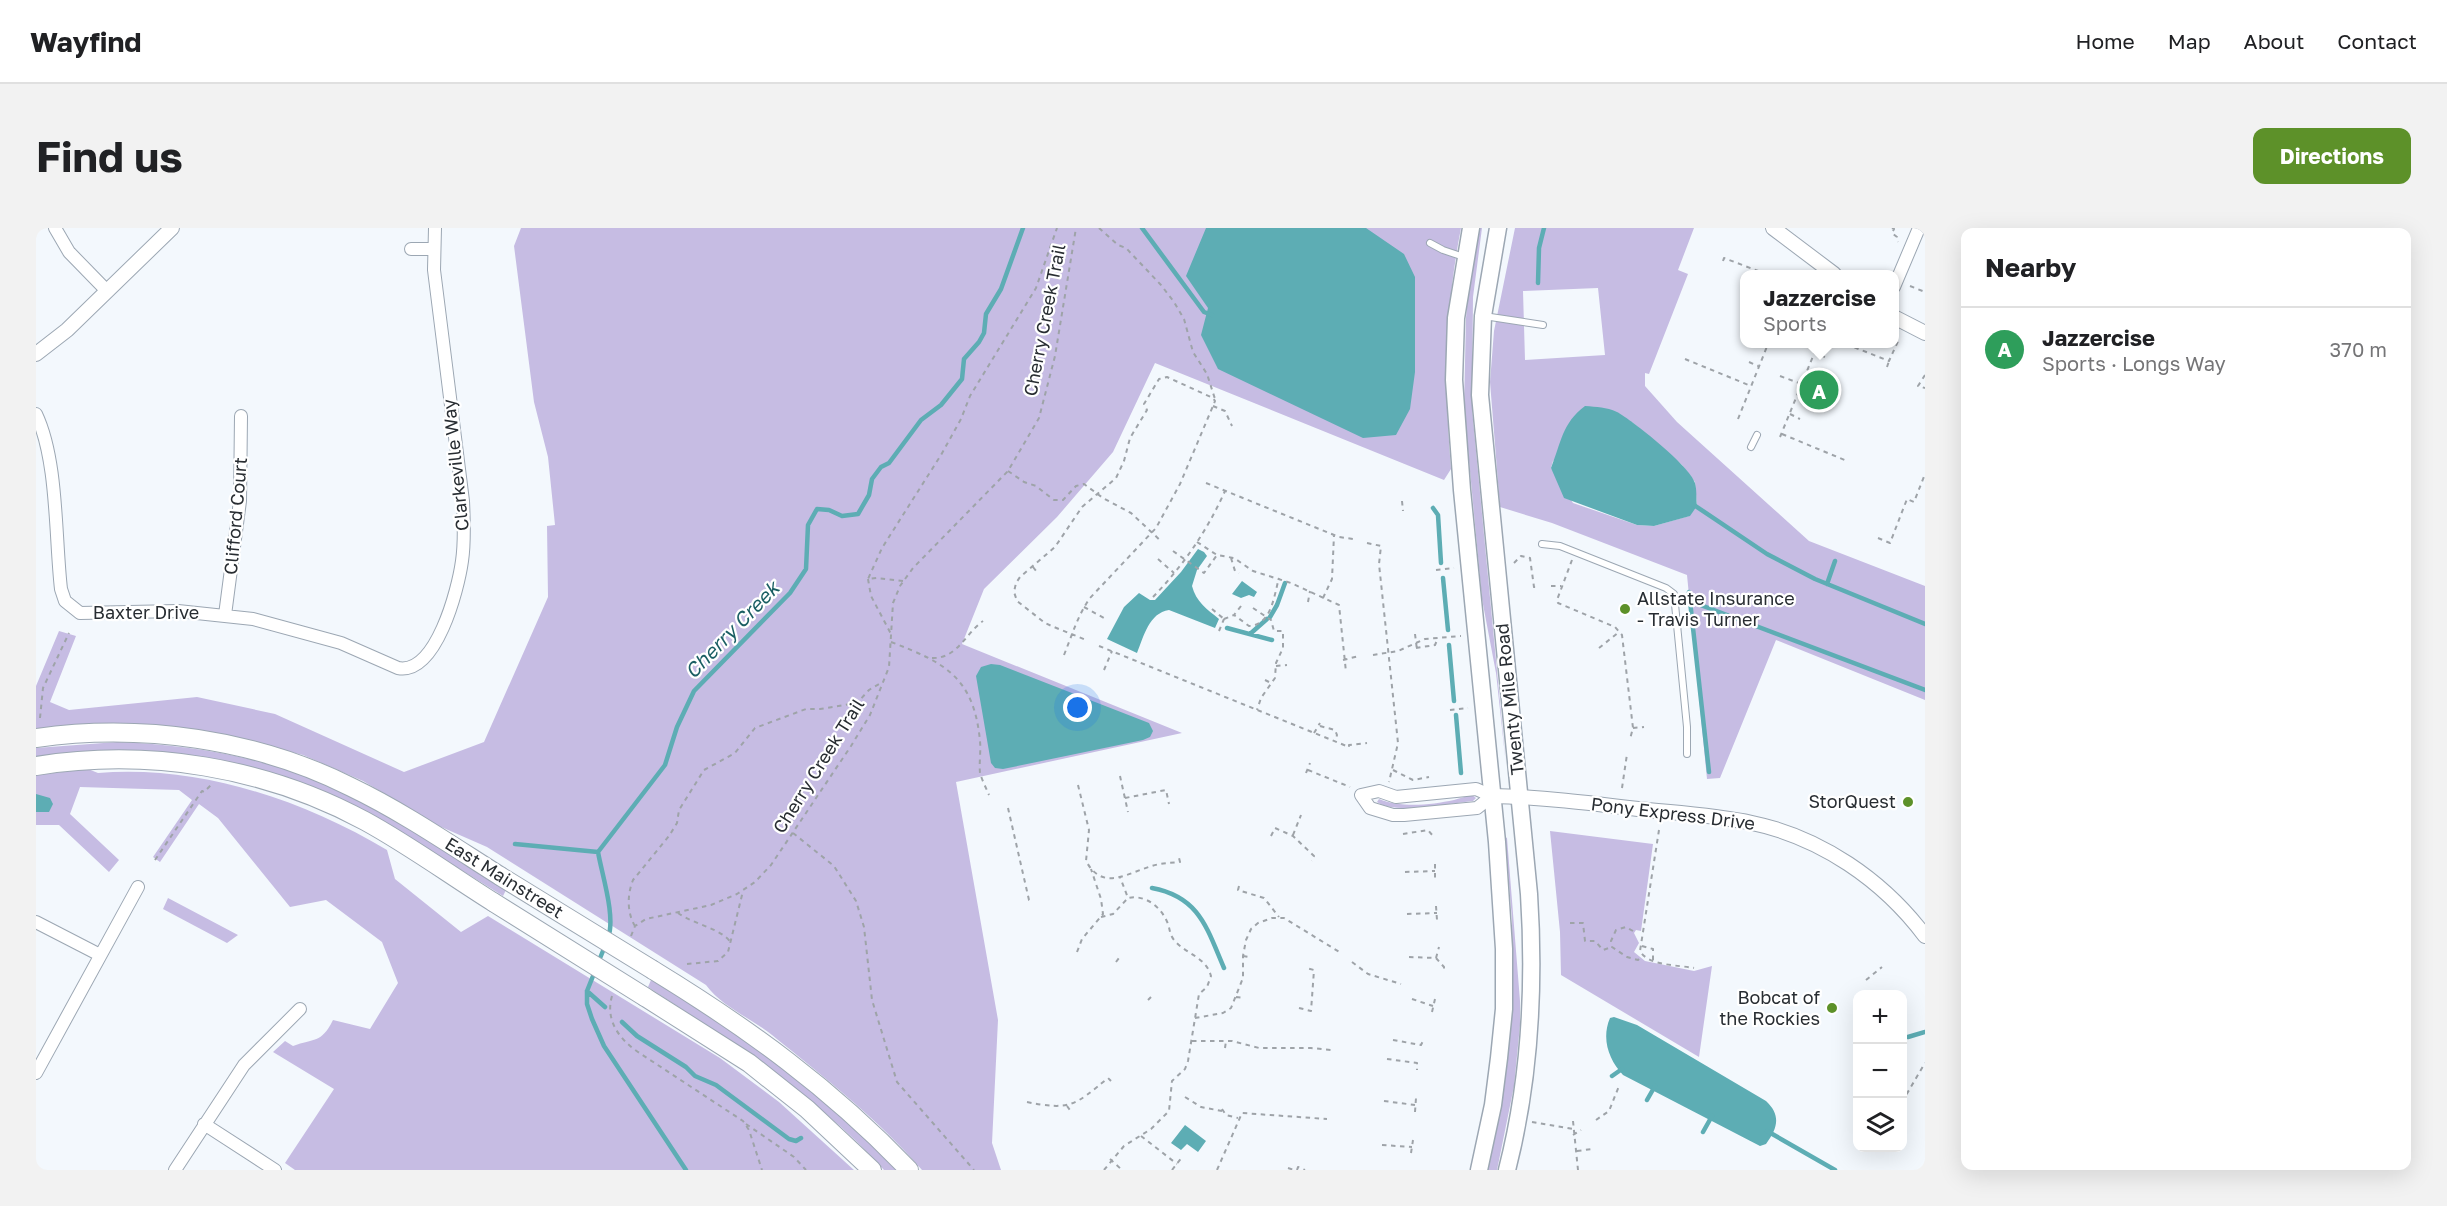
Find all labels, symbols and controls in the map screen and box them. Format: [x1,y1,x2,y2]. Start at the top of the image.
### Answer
text: Wayfind [30,25,142,58]
text: Home [2075,28,2135,54]
text: Map [2168,28,2211,54]
text: About [2244,28,2304,54]
text: Contact [2337,28,2417,54]
button: Directions [2253,128,2411,184]
text: Find us [36,131,183,181]
street label: Cherry Creek Trail [1018,242,1070,398]
text: Nearby [1985,252,2076,283]
popup [1740,270,1899,348]
text: Jazzercise [1763,284,1876,311]
text: Sports [1763,311,1827,335]
text: Jazzercise [2042,324,2155,351]
text: A [1997,337,2012,361]
text: 370 m [2330,337,2387,361]
text: Sports · Longs Way [2042,351,2226,375]
pin: A [1800,368,1838,412]
street label: Clarkeville Way [437,398,473,532]
street label: Clifford Court [219,456,251,575]
water label: Cherry Creek [679,574,786,684]
place label: Allstate Insurance - Travis Turner [1637,587,1795,630]
street label: Baxter Drive [93,601,199,623]
marker: Allstate Insurance - Travis Turner [1618,602,1632,616]
street label: Twenty Mile Road [1490,622,1528,776]
your location [1063,693,1092,722]
street label: Cherry Creek Trail [768,694,869,837]
place label: StorQuest [1808,790,1896,812]
street label: Pony Express Drive [1590,792,1756,834]
marker: StorQuest [1901,795,1915,809]
street label: East Mainstreet [441,832,568,922]
place label: Bobcat of the Rockies [1719,986,1820,1029]
map controls [1853,990,1907,1152]
button: + [1853,990,1907,1044]
marker: Bobcat of the Rockies [1825,1001,1839,1015]
button: − [1853,1044,1907,1098]
button: layers [1853,1098,1907,1152]

